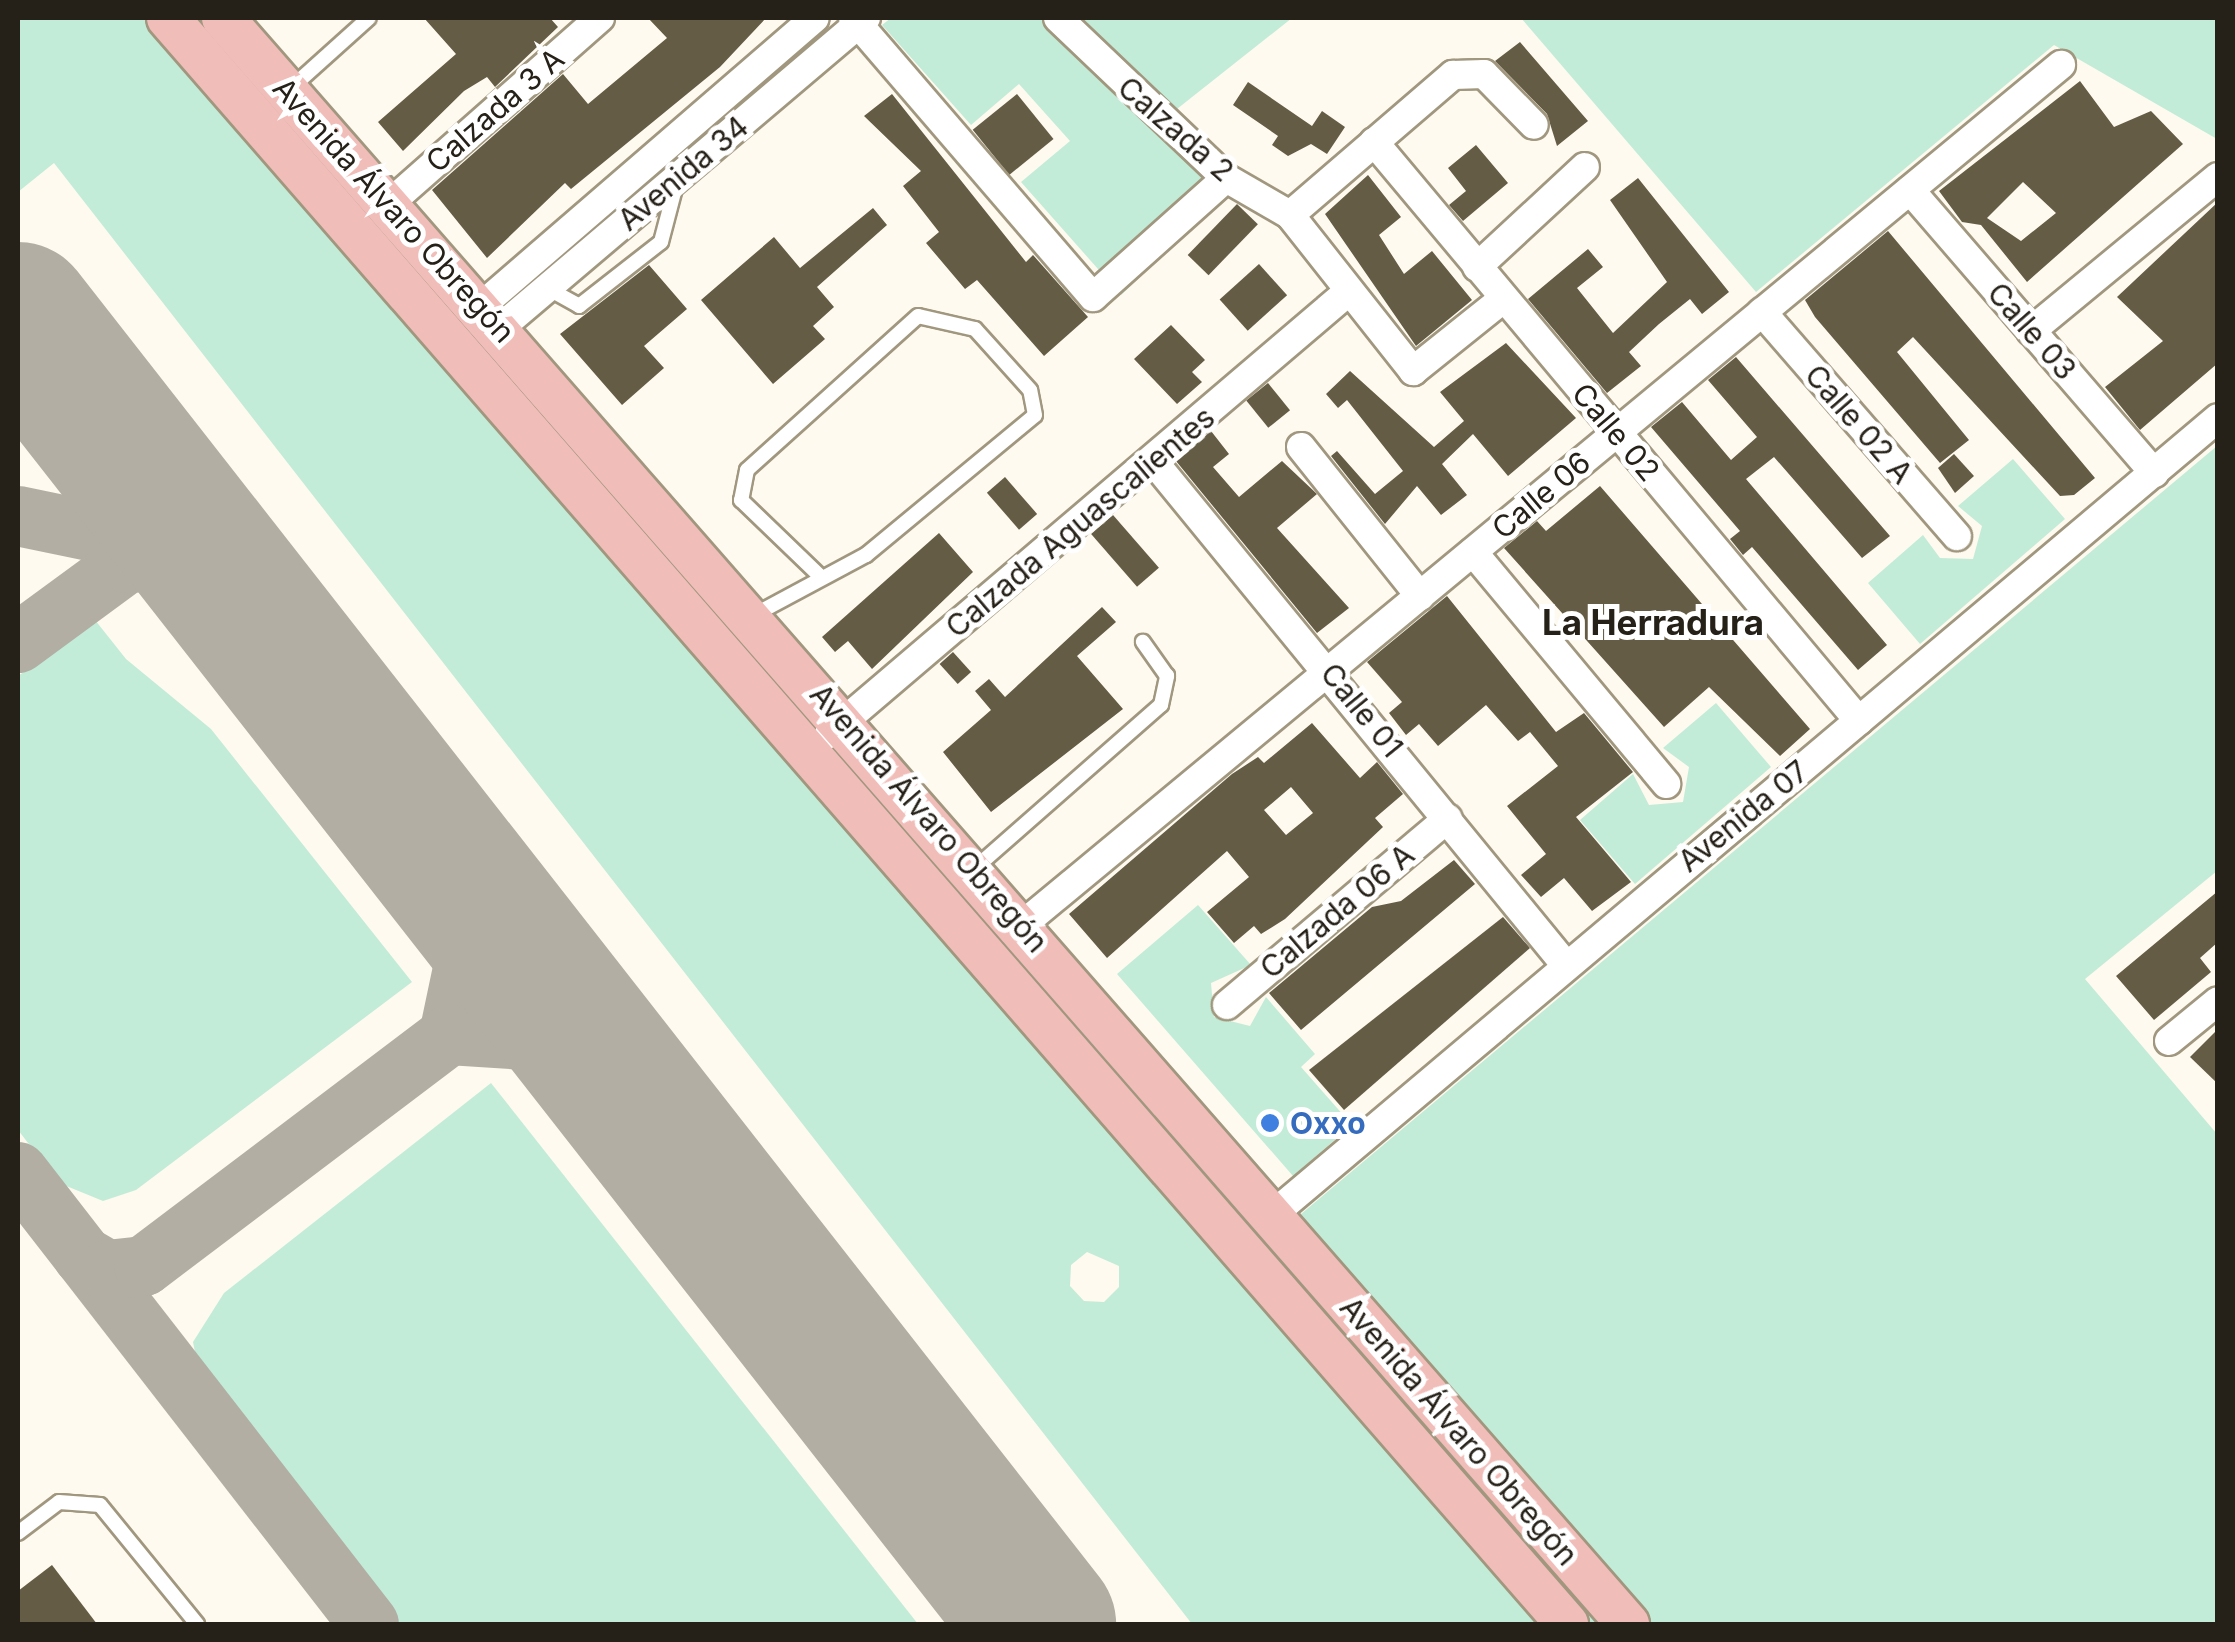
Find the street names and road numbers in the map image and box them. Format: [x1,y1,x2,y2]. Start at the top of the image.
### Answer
street label: Calzada 3 A [419,40,571,180]
street label: Calzada 2 [1111,69,1241,189]
street label: Avenida Álvaro Obregón [266,70,522,350]
street label: Avenida 34 [611,108,755,238]
street label: Calle 03 [1980,275,2084,387]
street label: Calle 02 A [1798,357,1920,491]
street label: Calle 02 [1565,376,1667,488]
street label: Calzada Aguascalientes [938,399,1222,645]
street label: Calle 06 [1485,444,1597,546]
street label: Calle 01 [1313,656,1411,764]
street label: Avenida Álvaro Obregón [803,677,1055,959]
street label: Avenida 07 [1671,753,1815,879]
street label: Calzada 06 A [1253,836,1421,986]
street label: Avenida Álvaro Obregón [1333,1290,1585,1572]

